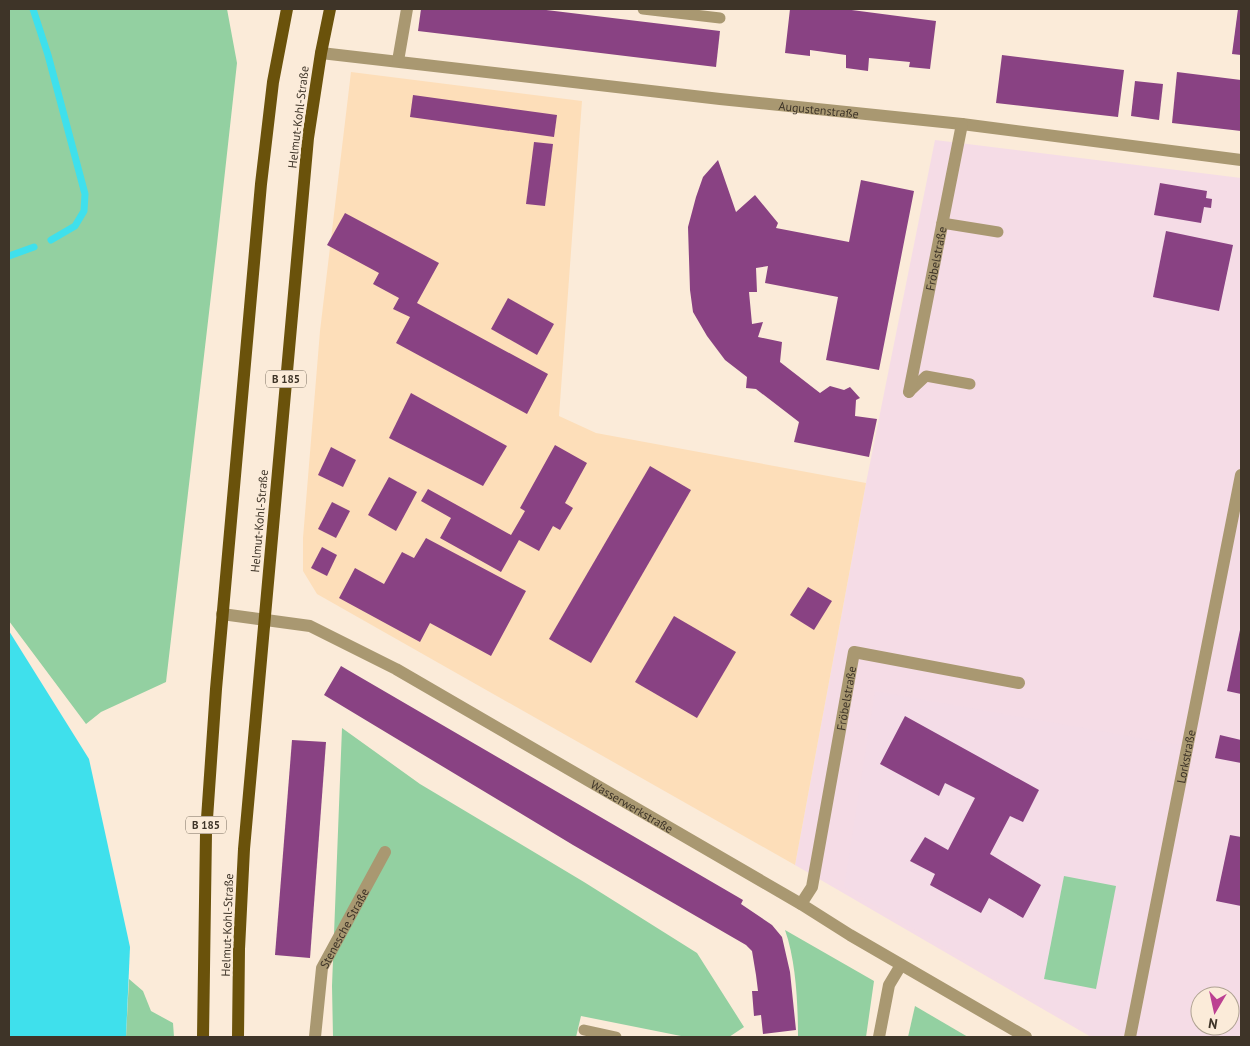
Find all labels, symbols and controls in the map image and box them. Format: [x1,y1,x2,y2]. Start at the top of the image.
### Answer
street label: Helmut-Kohl-Straße [284,65,312,169]
street label: Augustenstraße [778,98,860,121]
street label: Fröbelstraße [922,225,949,292]
road number: B 185 [266,370,306,388]
street label: Helmut-Kohl-Straße [247,469,271,573]
street label: Fröbelstraße [833,665,859,732]
street label: Lorkstraße [1173,728,1198,784]
street label: Wasserwerkstraße [588,776,676,836]
road number: B 185 [186,816,226,834]
street label: Helmut-Kohl-Straße [218,873,236,977]
street label: Stenesche Straße [316,885,372,971]
north arrow [1190,986,1240,1036]
text: N [1207,1014,1219,1033]

